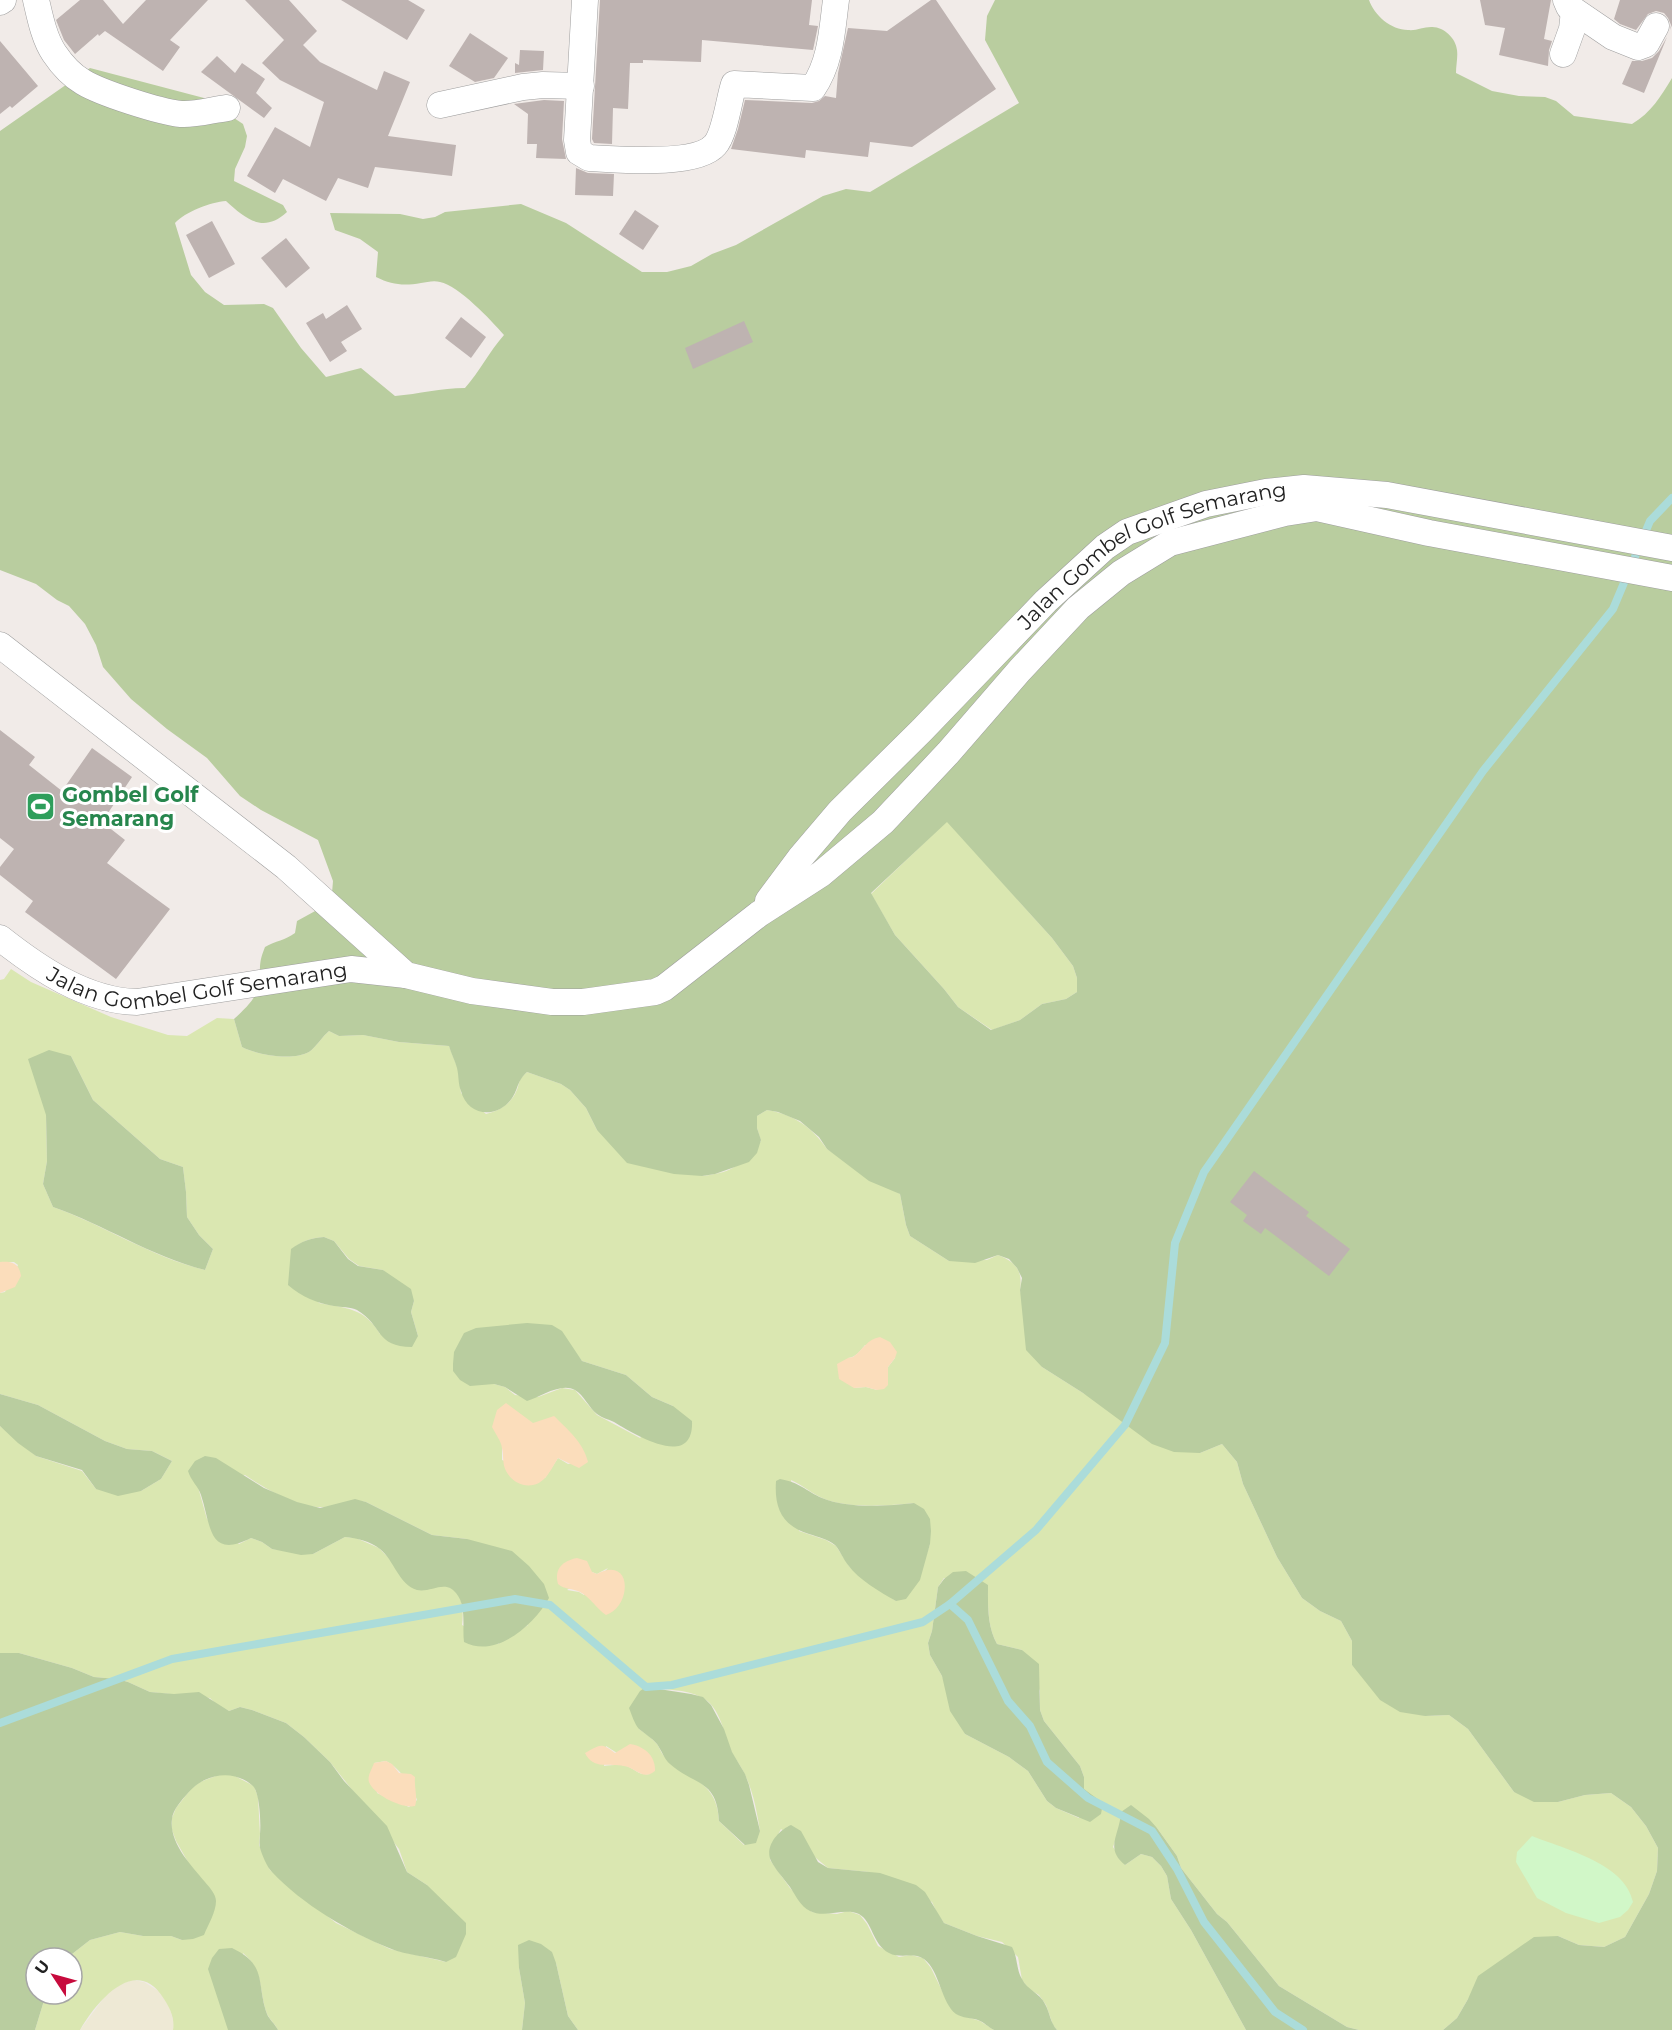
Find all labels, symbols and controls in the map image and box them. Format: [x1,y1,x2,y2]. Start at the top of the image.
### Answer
street label: Jalan Gombel Golf Semarang [1012,477,1288,635]
place label: Gombel Golf Semarang [62,782,199,831]
sports icon: Gombel Golf Semarang [25,791,57,823]
street label: Jalan Gombel Golf Semarang [44,953,352,983]
text: Jalan Gombel Golf Semarang [42,957,349,1015]
north arrow [24,1946,84,2006]
text: U [31,1957,54,1978]

